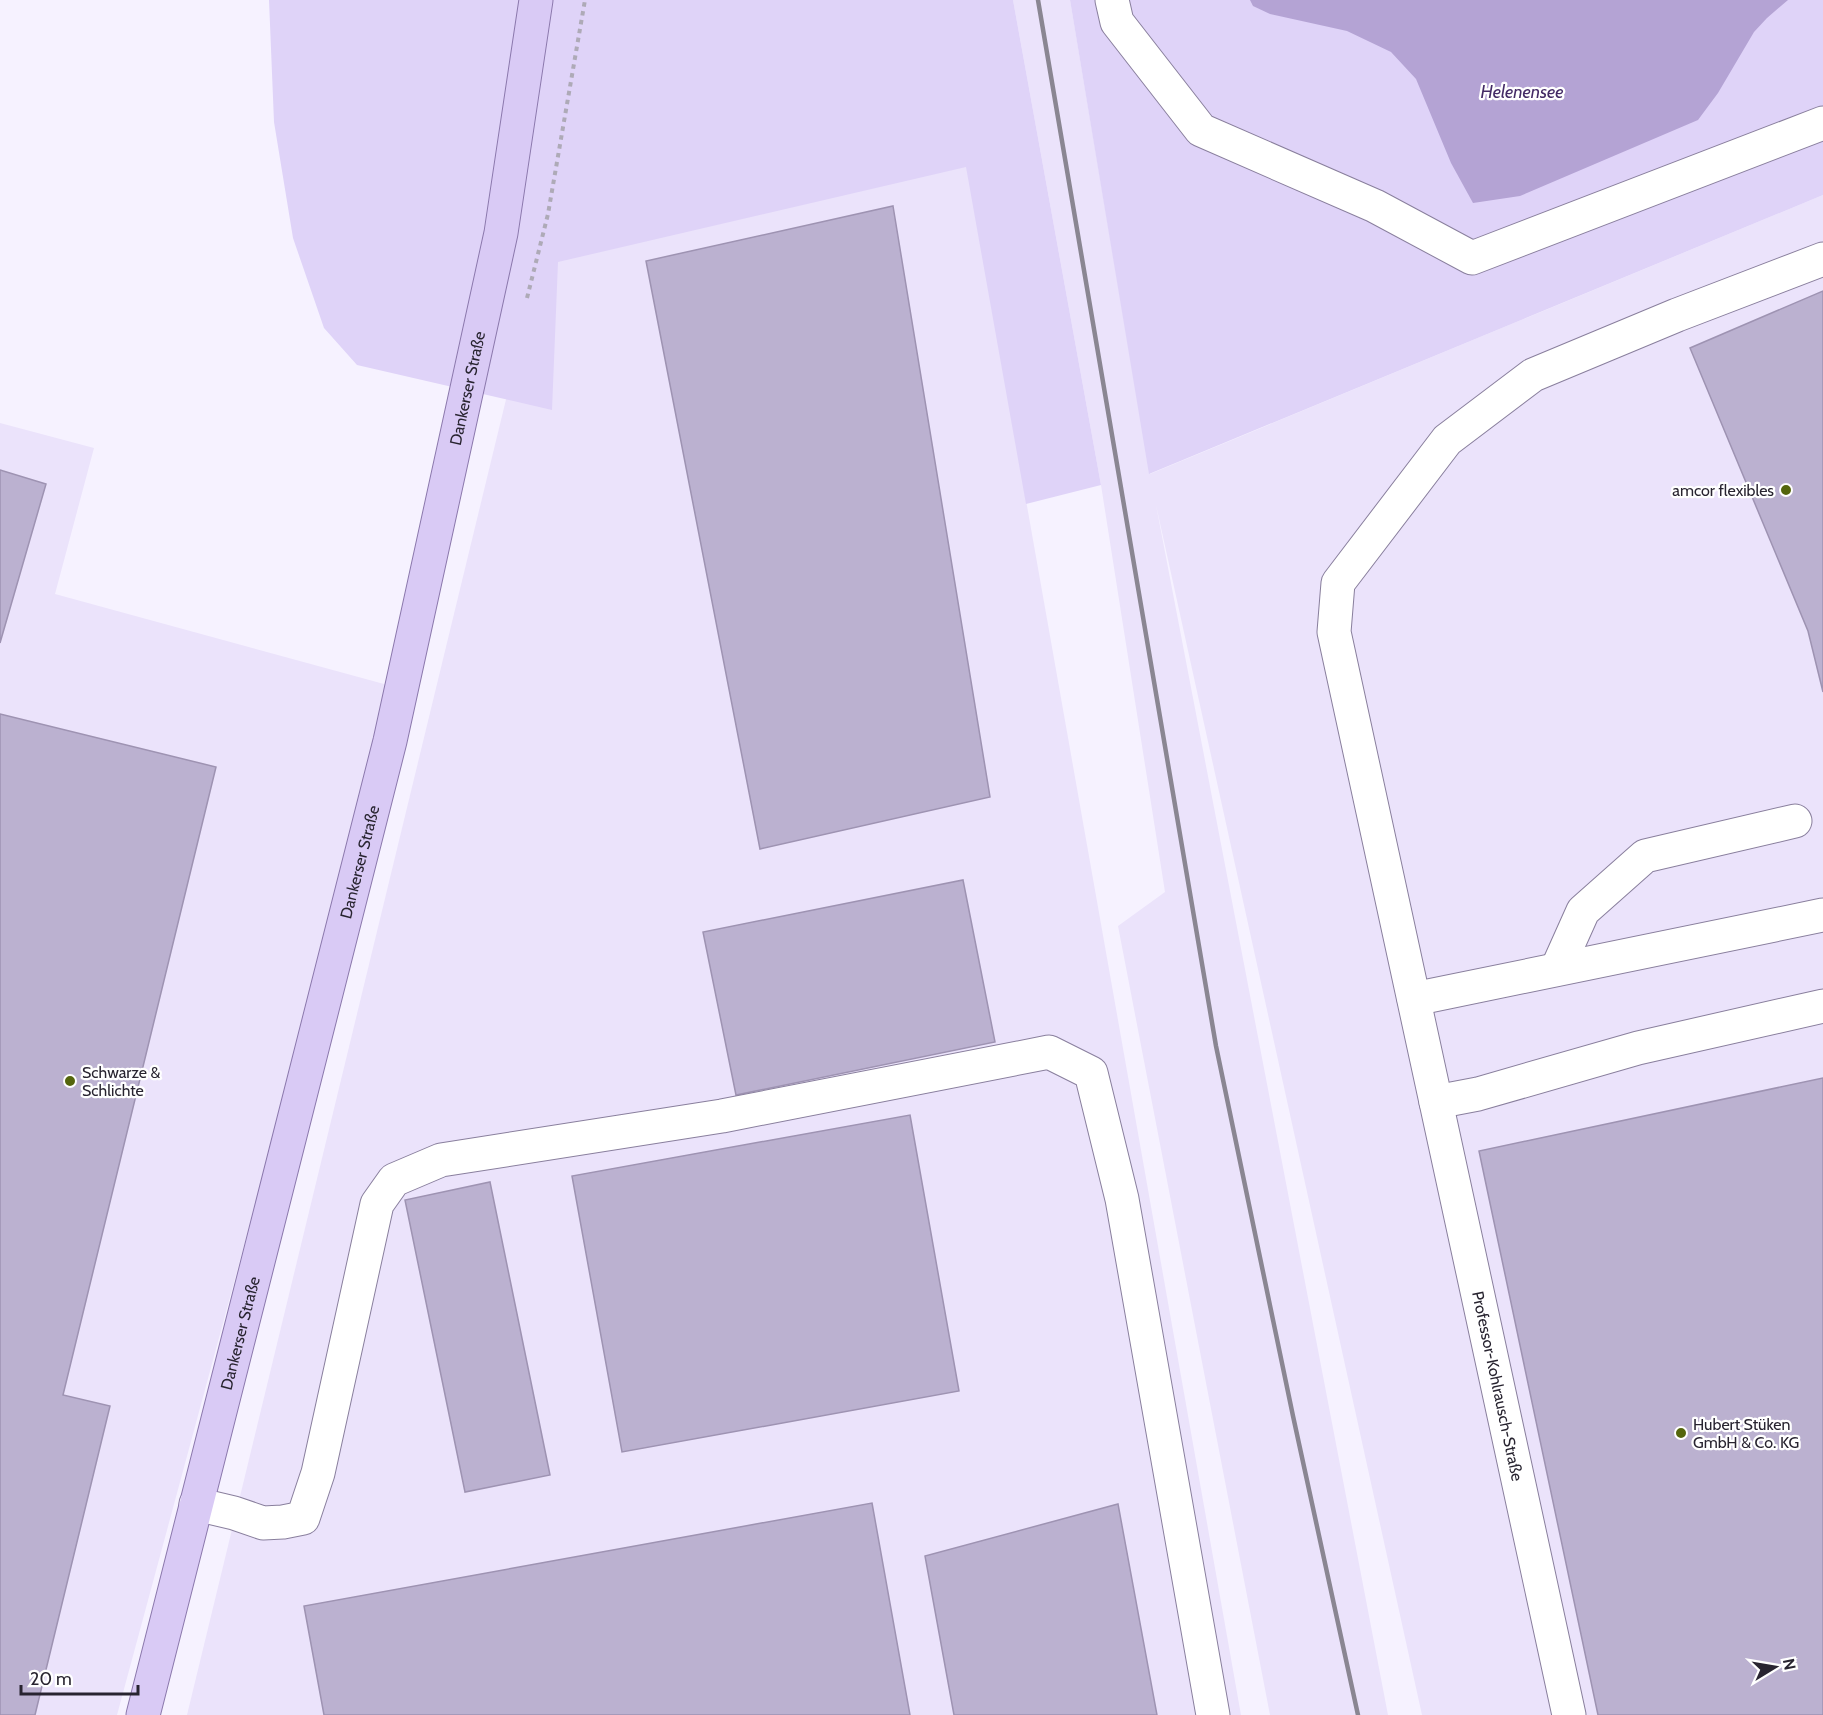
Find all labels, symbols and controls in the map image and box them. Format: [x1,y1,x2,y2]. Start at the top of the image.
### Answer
water label: Helenensee [1480,81,1564,103]
street label: Dankerser Straße [446,329,489,447]
place label: amcor flexibles [1672,481,1774,500]
marker: amcor flexibles [1779,483,1793,497]
street label: Dankerser Straße [336,803,383,921]
place label: Schwarze & Schlichte [82,1063,161,1100]
marker: Schwarze & Schlichte [63,1074,77,1088]
street label: Dankerser Straße [217,1275,264,1392]
street label: Professor-Kohlrausch-Straße [1468,1289,1527,1483]
place label: Hubert Stüken GmbH & Co. KG [1693,1415,1799,1452]
marker: Hubert Stüken GmbH & Co. KG [1674,1426,1688,1440]
north arrow [1745,1637,1805,1697]
text: N [1779,1657,1800,1672]
scale bar [21,1658,138,1696]
text: 20 m [30,1668,72,1690]

